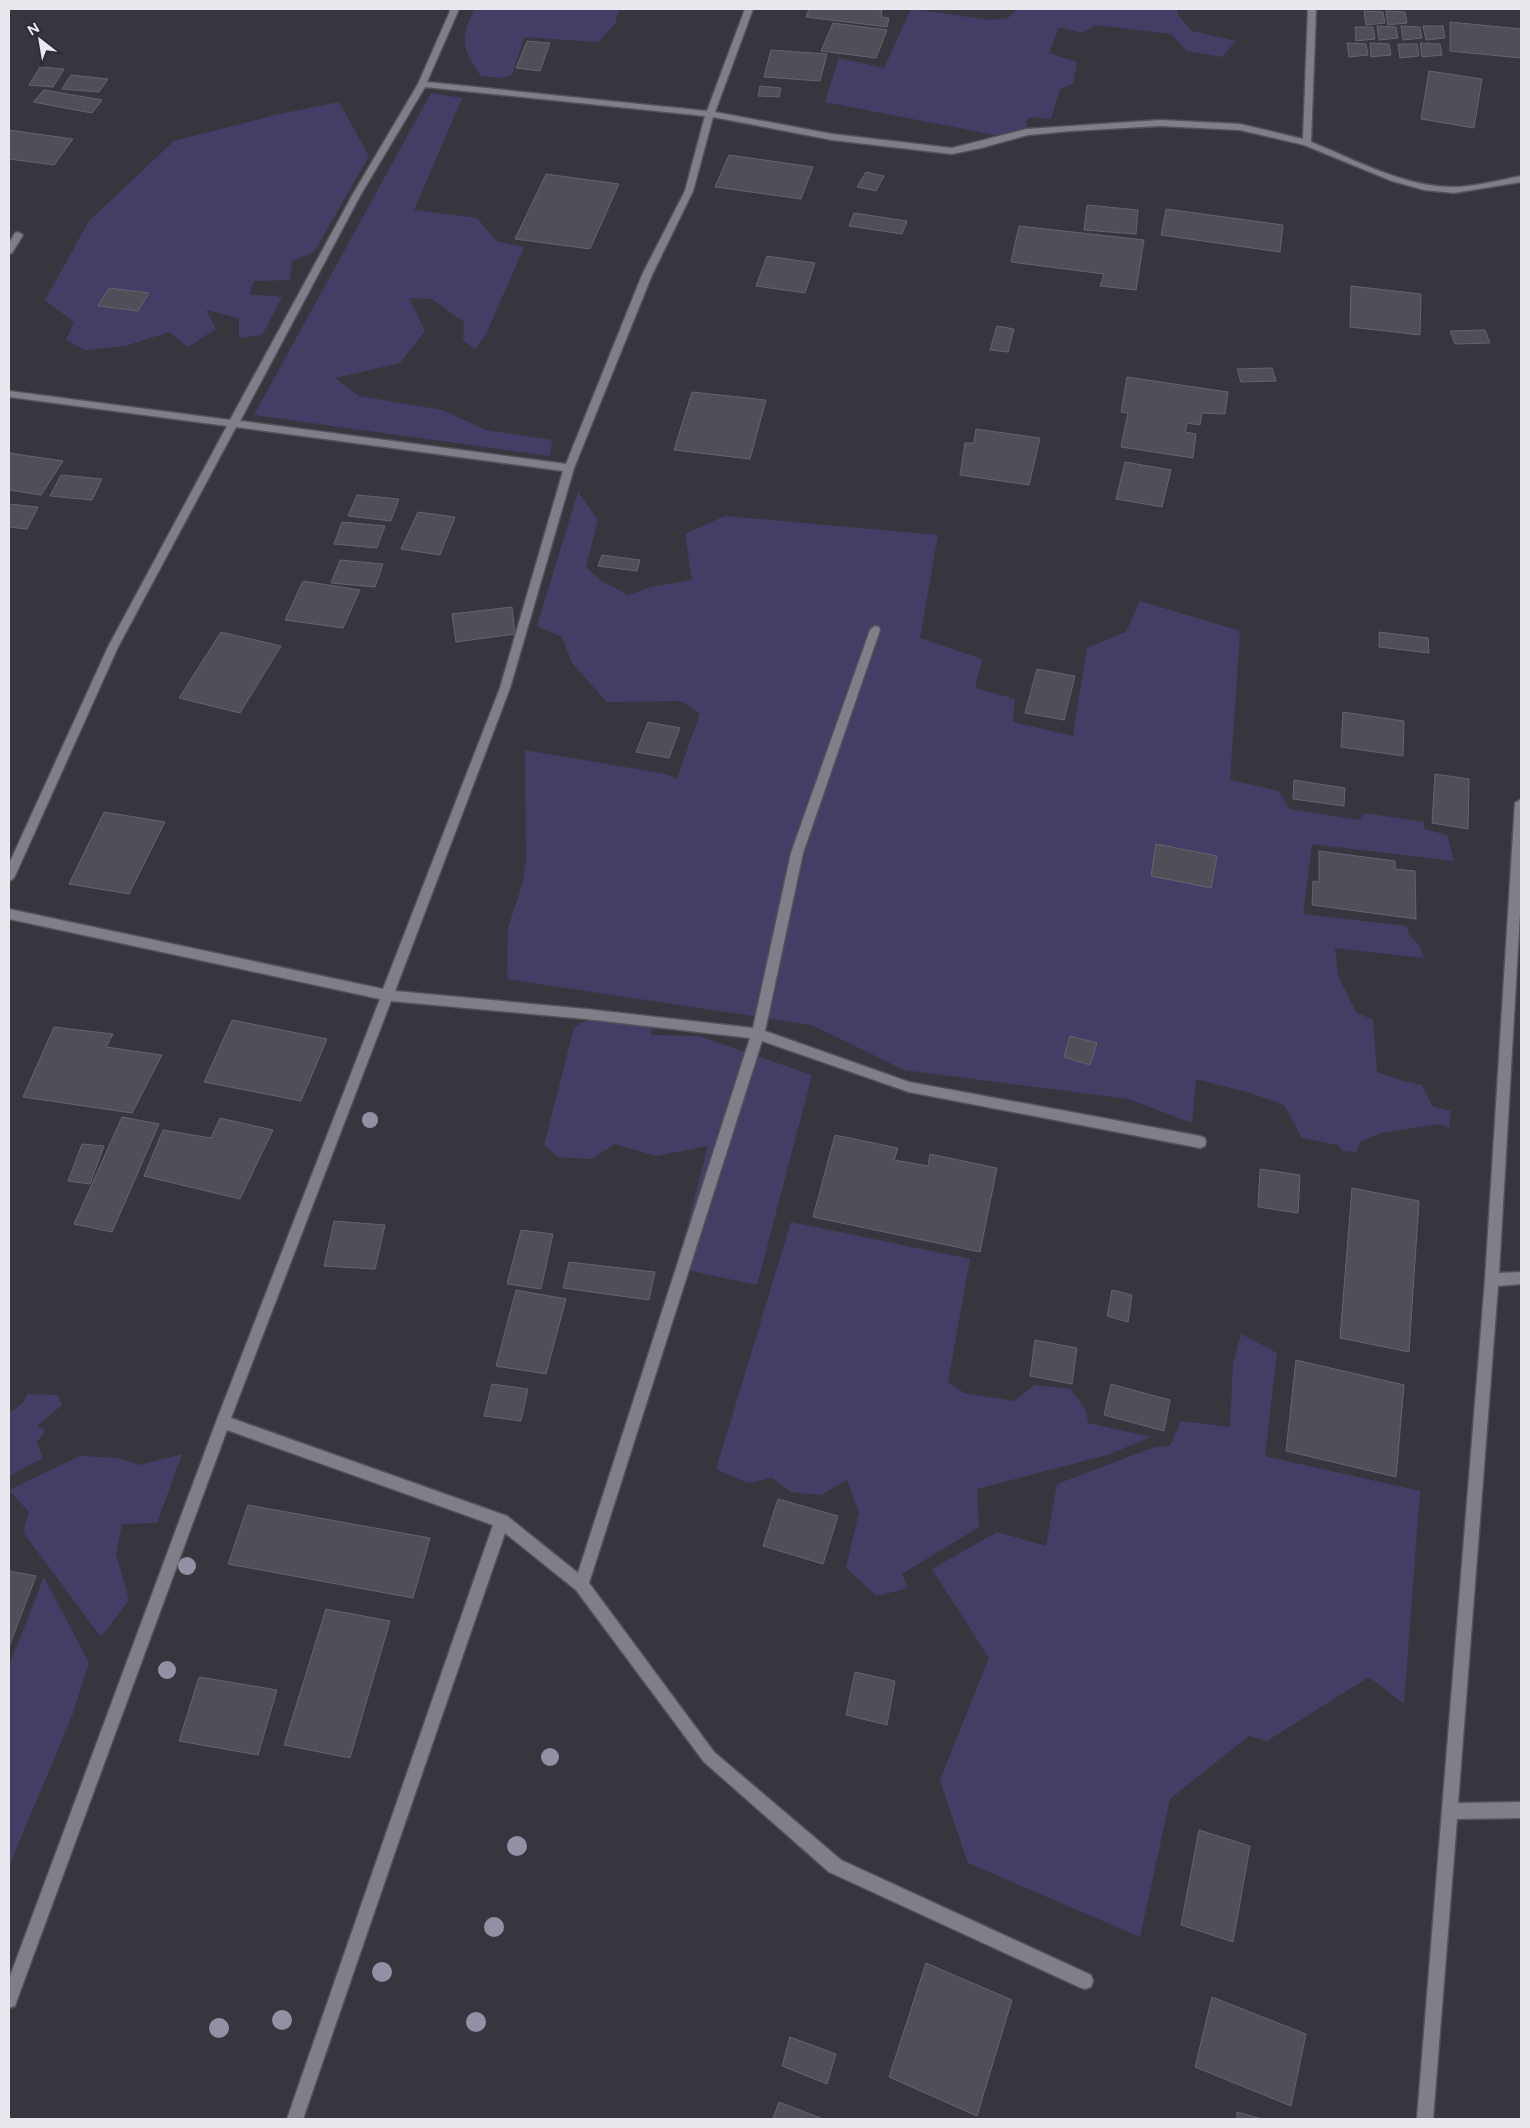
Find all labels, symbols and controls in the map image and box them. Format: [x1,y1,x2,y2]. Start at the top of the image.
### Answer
north arrow [15,15,65,65]
text: N [25,19,43,39]

